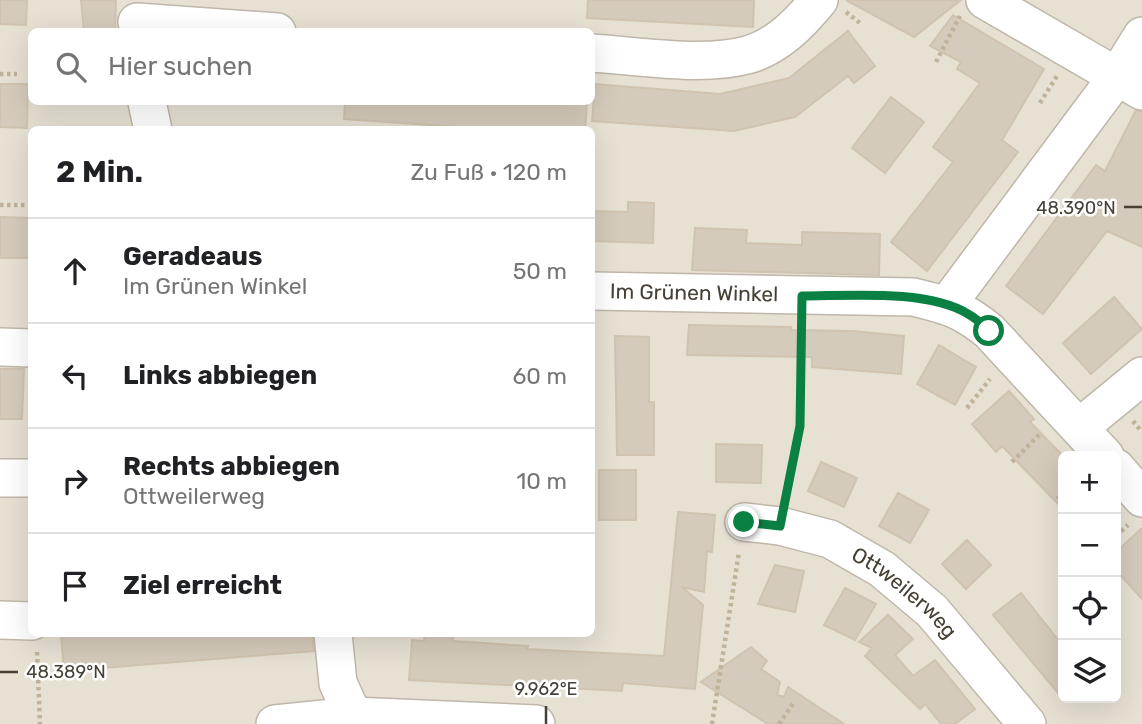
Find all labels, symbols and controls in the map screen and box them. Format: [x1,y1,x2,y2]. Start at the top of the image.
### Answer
search box [28,28,595,105]
icon: search [52,48,90,86]
text: Hier suchen [108,51,253,82]
text: 2 Min. [56,154,143,190]
text: Zu Fuß · 120 m [411,158,567,186]
text: 48.390°N [1036,197,1116,219]
text: Geradeaus [123,241,262,272]
icon: ahead [56,252,94,290]
text: 50 m [513,257,567,285]
text: Im Grünen Winkel [123,272,307,300]
street label: Im Grünen Winkel [610,278,778,306]
route start [973,315,1004,346]
icon: left [56,357,94,395]
text: Links abbiegen [123,360,317,391]
text: 60 m [512,362,567,390]
text: Rechts abbiegen [123,451,340,482]
map controls [1058,451,1121,703]
button: + [1058,451,1121,514]
icon: right [56,462,94,500]
text: 10 m [516,467,567,495]
text: Ottweilerweg [123,482,265,510]
route end [728,506,759,537]
button: − [1058,514,1121,577]
street label: Ottweilerweg [848,541,962,643]
icon: arrive [56,567,94,605]
text: Ziel erreicht [123,570,282,601]
button: locate [1058,577,1121,640]
button: layers [1058,640,1121,703]
text: 48.389°N [26,661,106,683]
text: 9.962°E [514,678,578,700]

